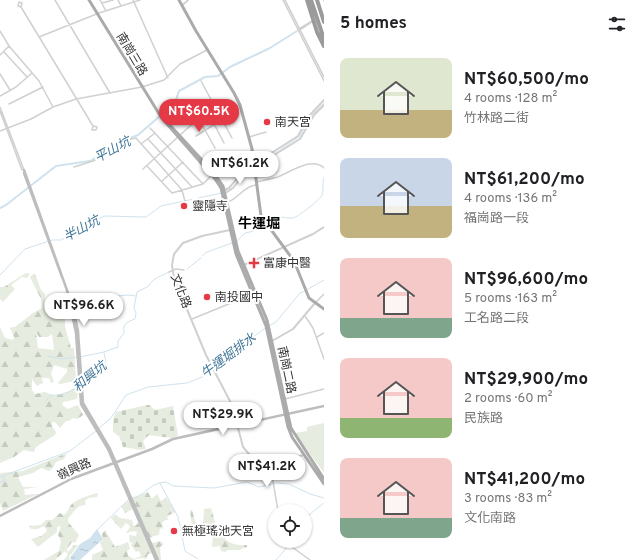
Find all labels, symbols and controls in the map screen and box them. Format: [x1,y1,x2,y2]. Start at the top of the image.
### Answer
text: 5 homes [340,13,407,35]
icon: filters [606,13,628,35]
street label: 南崗三路 [112,30,150,79]
text: NT$60,500/mo [464,69,589,91]
icon: home [372,74,420,122]
text: 4 rooms · 128 m² [464,91,557,107]
pin: NT$60.5K [158,99,240,133]
text: NT$60.5K [168,104,230,120]
text: 竹林路二街 [464,111,529,127]
place label: 南天宮 [275,115,311,131]
marker: 南天宮 [262,117,272,127]
water label: 平山坑 [91,133,136,167]
pin: NT$61.2K [199,151,281,185]
text: NT$61.2K [211,156,269,172]
text: NT$61,200/mo [464,169,585,191]
icon: home [372,174,420,222]
text: 4 rooms · 136 m² [464,191,557,207]
place label: 靈隱寺 [192,199,228,215]
marker: 靈隱寺 [179,201,189,211]
text: 福崗路一段 [464,211,529,227]
water label: 半山坑 [60,212,105,246]
district label: 牛運堀 [238,216,280,233]
place label: 富康中醫 [263,256,311,272]
marker: 富康中醫 [248,257,260,269]
text: NT$96,600/mo [464,269,588,291]
street label: 文化路 [166,272,194,311]
icon: home [372,274,420,322]
place label: 南投國中 [215,290,263,306]
text: 5 rooms · 163 m² [464,291,557,307]
marker: 南投國中 [202,292,212,302]
pin: NT$96.6K [43,293,125,327]
text: NT$96.6K [53,298,115,314]
text: 工名路二段 [464,311,529,327]
water label: 牛運堀排水 [198,330,261,383]
street label: 南崗二路 [273,345,299,395]
water label: 和興坑 [70,357,112,396]
text: NT$29,900/mo [464,369,588,391]
icon: home [372,374,420,422]
text: 2 rooms · 60 m² [464,391,553,407]
pin: NT$29.9K [182,402,264,436]
text: NT$29.9K [192,407,254,423]
text: 民族路 [464,411,503,427]
pin: NT$41.2K [226,454,308,488]
street label: 嶺興路 [55,455,94,485]
text: NT$41.2K [238,459,296,475]
text: NT$41,200/mo [464,469,585,491]
icon: home [372,474,420,522]
text: 3 rooms · 83 m² [464,491,552,507]
map controls [268,504,312,548]
button: locate [268,504,312,548]
text: 文化南路 [464,511,516,527]
place label: 無極瑤池天宮 [182,524,254,540]
marker: 無極瑤池天宮 [169,526,179,536]

